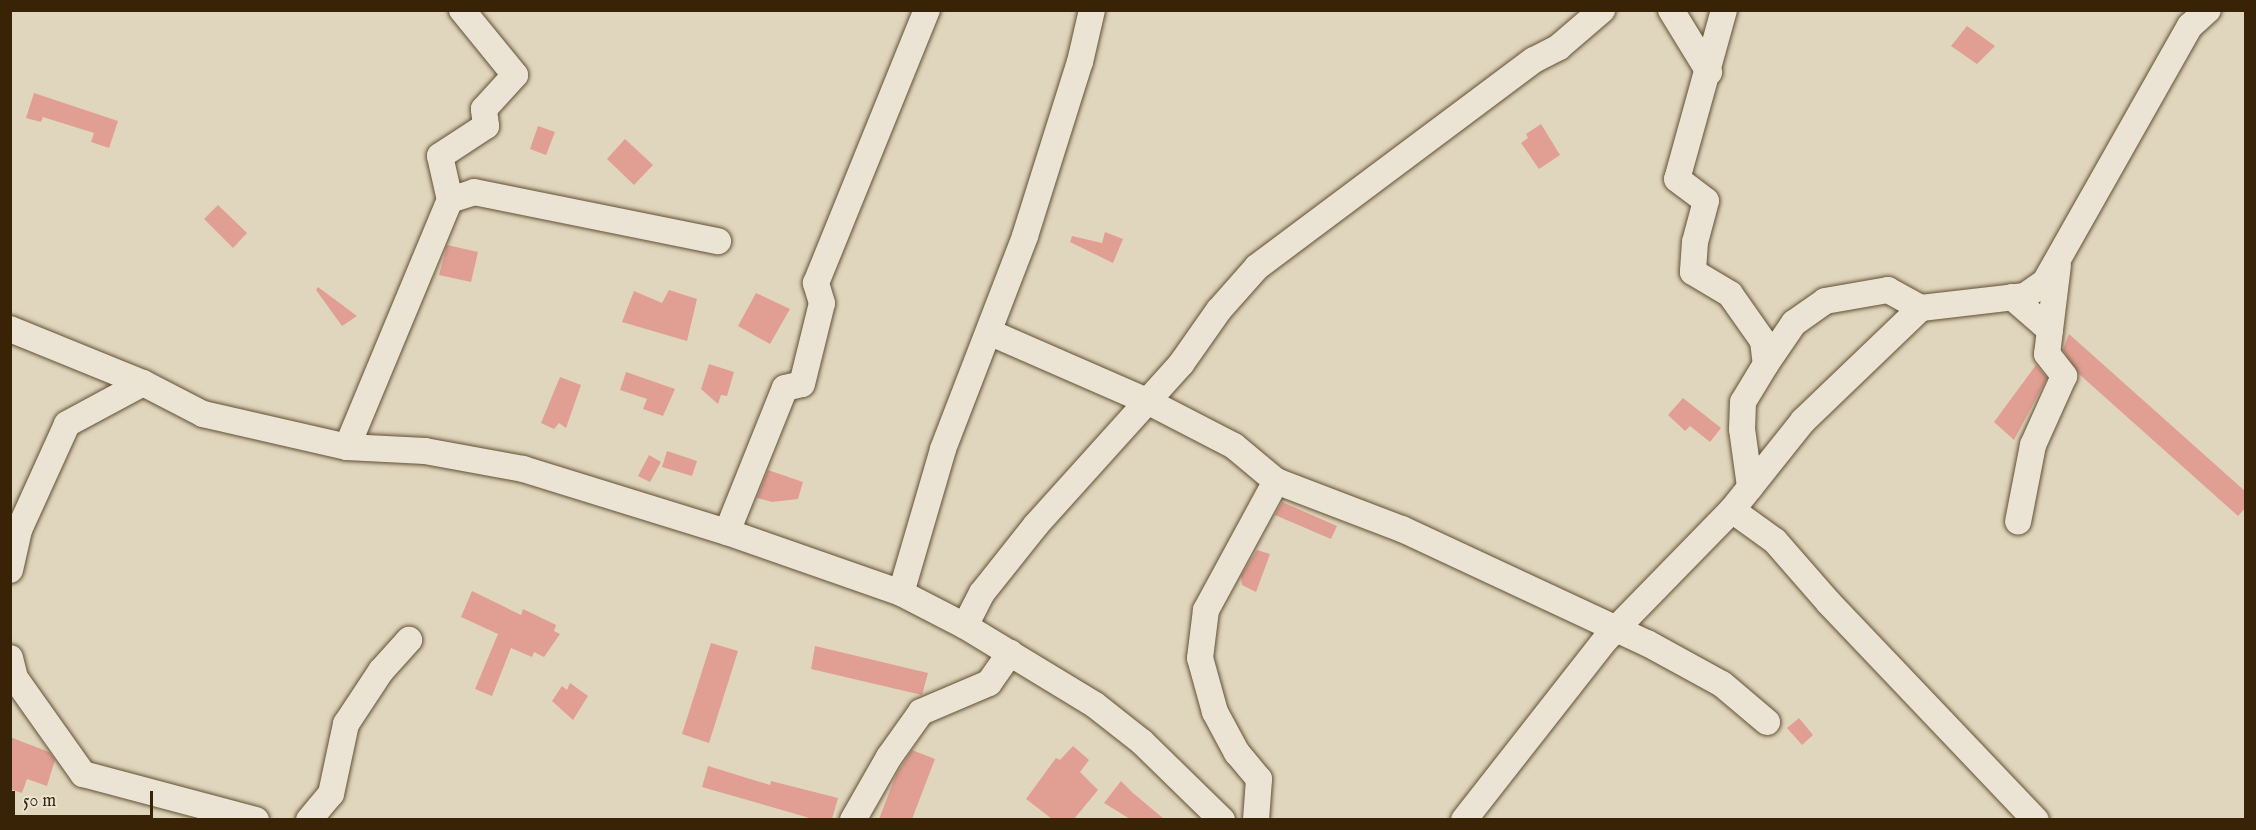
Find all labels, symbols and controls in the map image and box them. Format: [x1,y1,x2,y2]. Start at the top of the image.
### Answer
scale bar [15,779,156,817]
text: 50 m [23,790,56,813]

